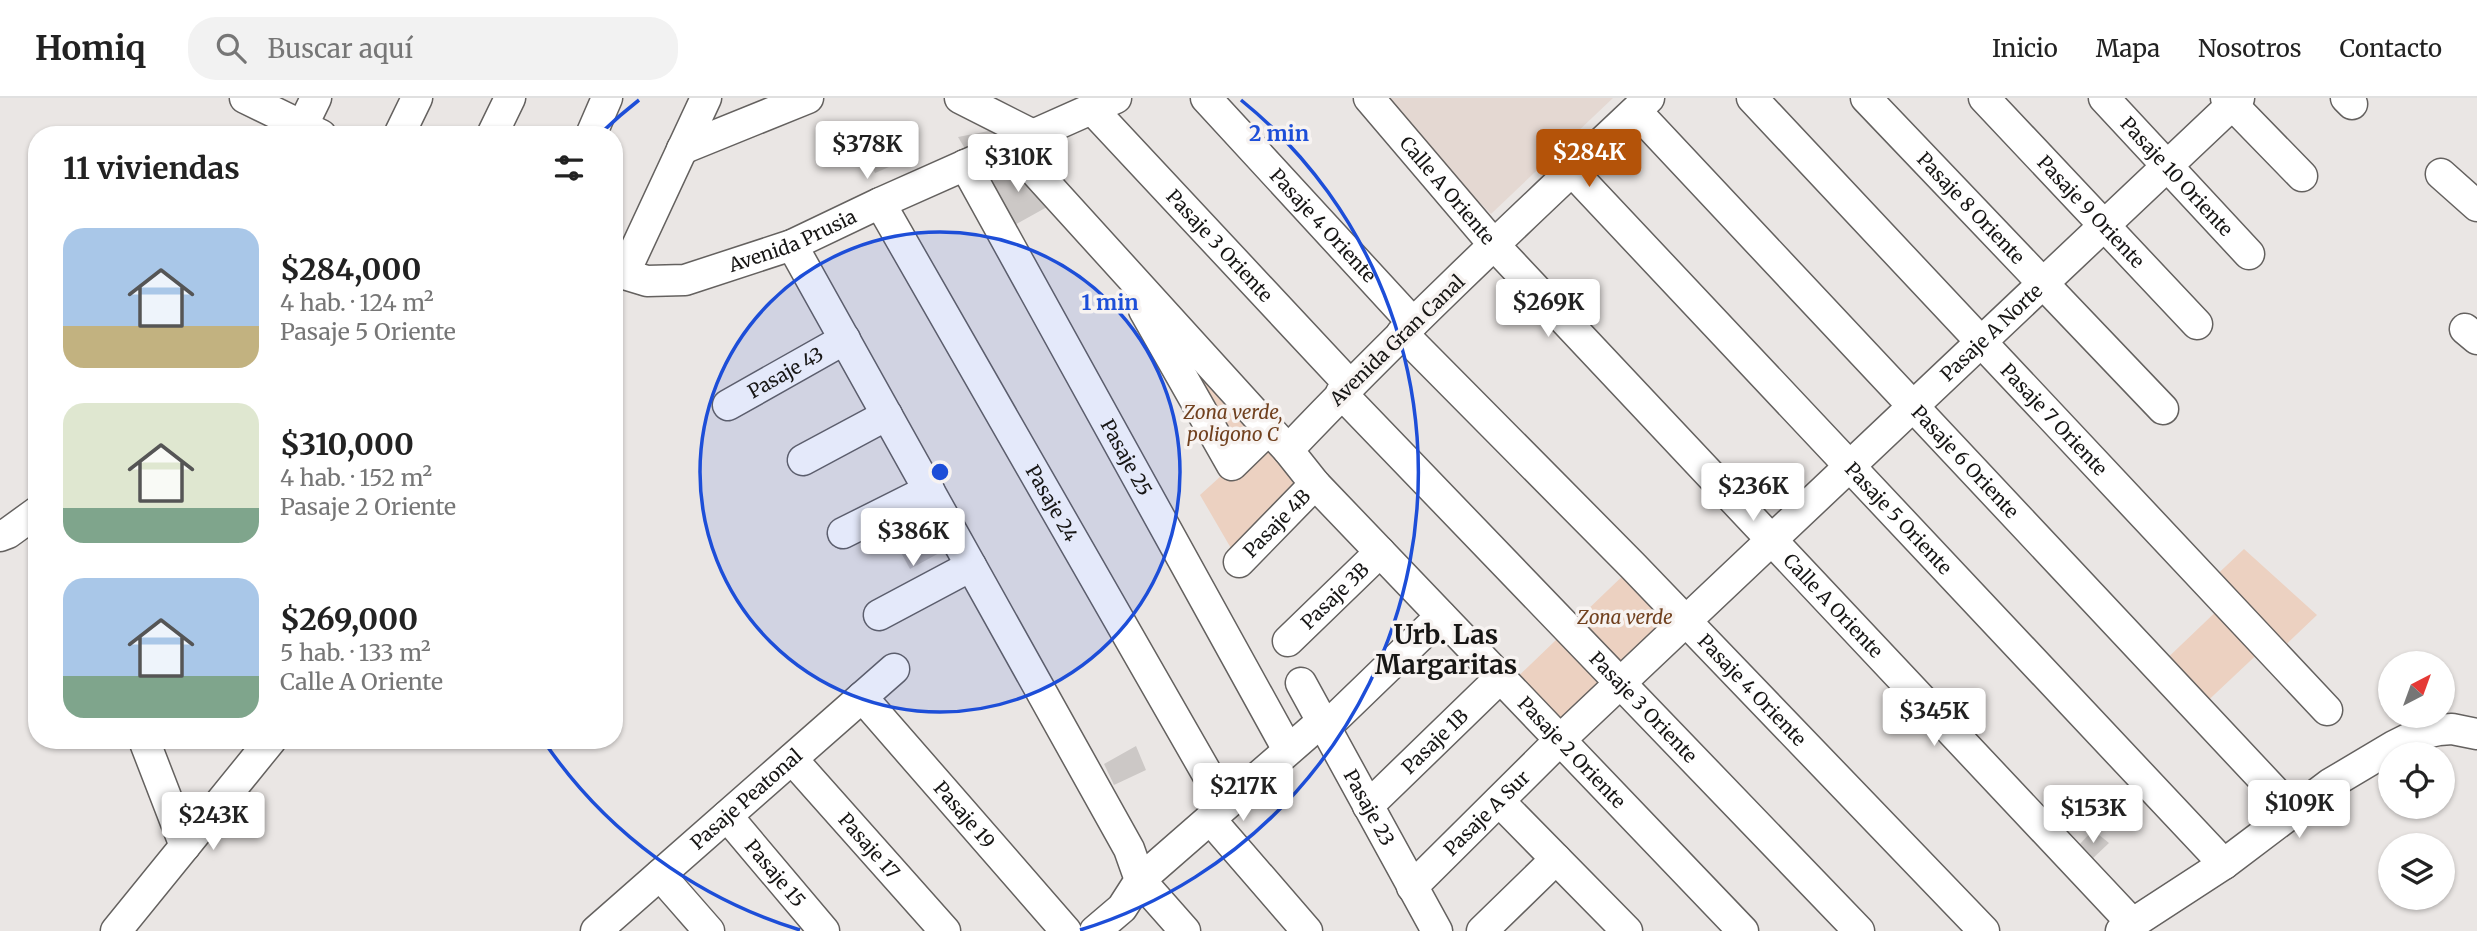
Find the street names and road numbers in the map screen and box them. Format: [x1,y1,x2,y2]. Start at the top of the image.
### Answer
street label: Pasaje 10 Oriente [2116,112,2238,241]
street label: Calle A Oriente [1395,131,1500,249]
street label: Pasaje 8 Oriente [1912,147,2030,269]
street label: Pasaje 9 Oriente [2032,150,2150,273]
street label: Pasaje 4 Oriente [1265,163,1381,287]
street label: Pasaje 3 Oriente [1161,184,1278,307]
street label: Avenida Prusia [725,204,860,277]
street label: Avenida Gran Canal [1324,269,1470,411]
street label: Pasaje A Norte [1935,278,2047,386]
street label: Pasaje 43 [743,342,828,403]
street label: Pasaje 7 Oriente [1996,358,2112,481]
street label: Pasaje 6 Oriente [1907,400,2024,523]
street label: Pasaje 25 [1096,415,1157,500]
street label: Pasaje 5 Oriente [1840,457,1957,579]
street label: Pasaje 24 [1021,461,1084,546]
street label: Pasaje 4B [1238,484,1315,563]
street label: Calle A Oriente [1778,548,1888,663]
street label: Pasaje 3B [1296,557,1374,634]
street label: Pasaje 4 Oriente [1693,629,1811,751]
street label: Pasaje 3 Oriente [1584,646,1702,768]
street label: Pasaje 2 Oriente [1513,691,1631,813]
street label: Pasaje 1B [1397,703,1473,779]
street label: Pasaje Peatonal [685,743,807,854]
street label: Pasaje 23 [1339,765,1400,850]
street label: Pasaje A Sur [1439,765,1535,861]
street label: Pasaje 19 [929,776,1000,853]
street label: Pasaje 17 [833,808,905,884]
street label: Pasaje 15 [740,835,811,912]

